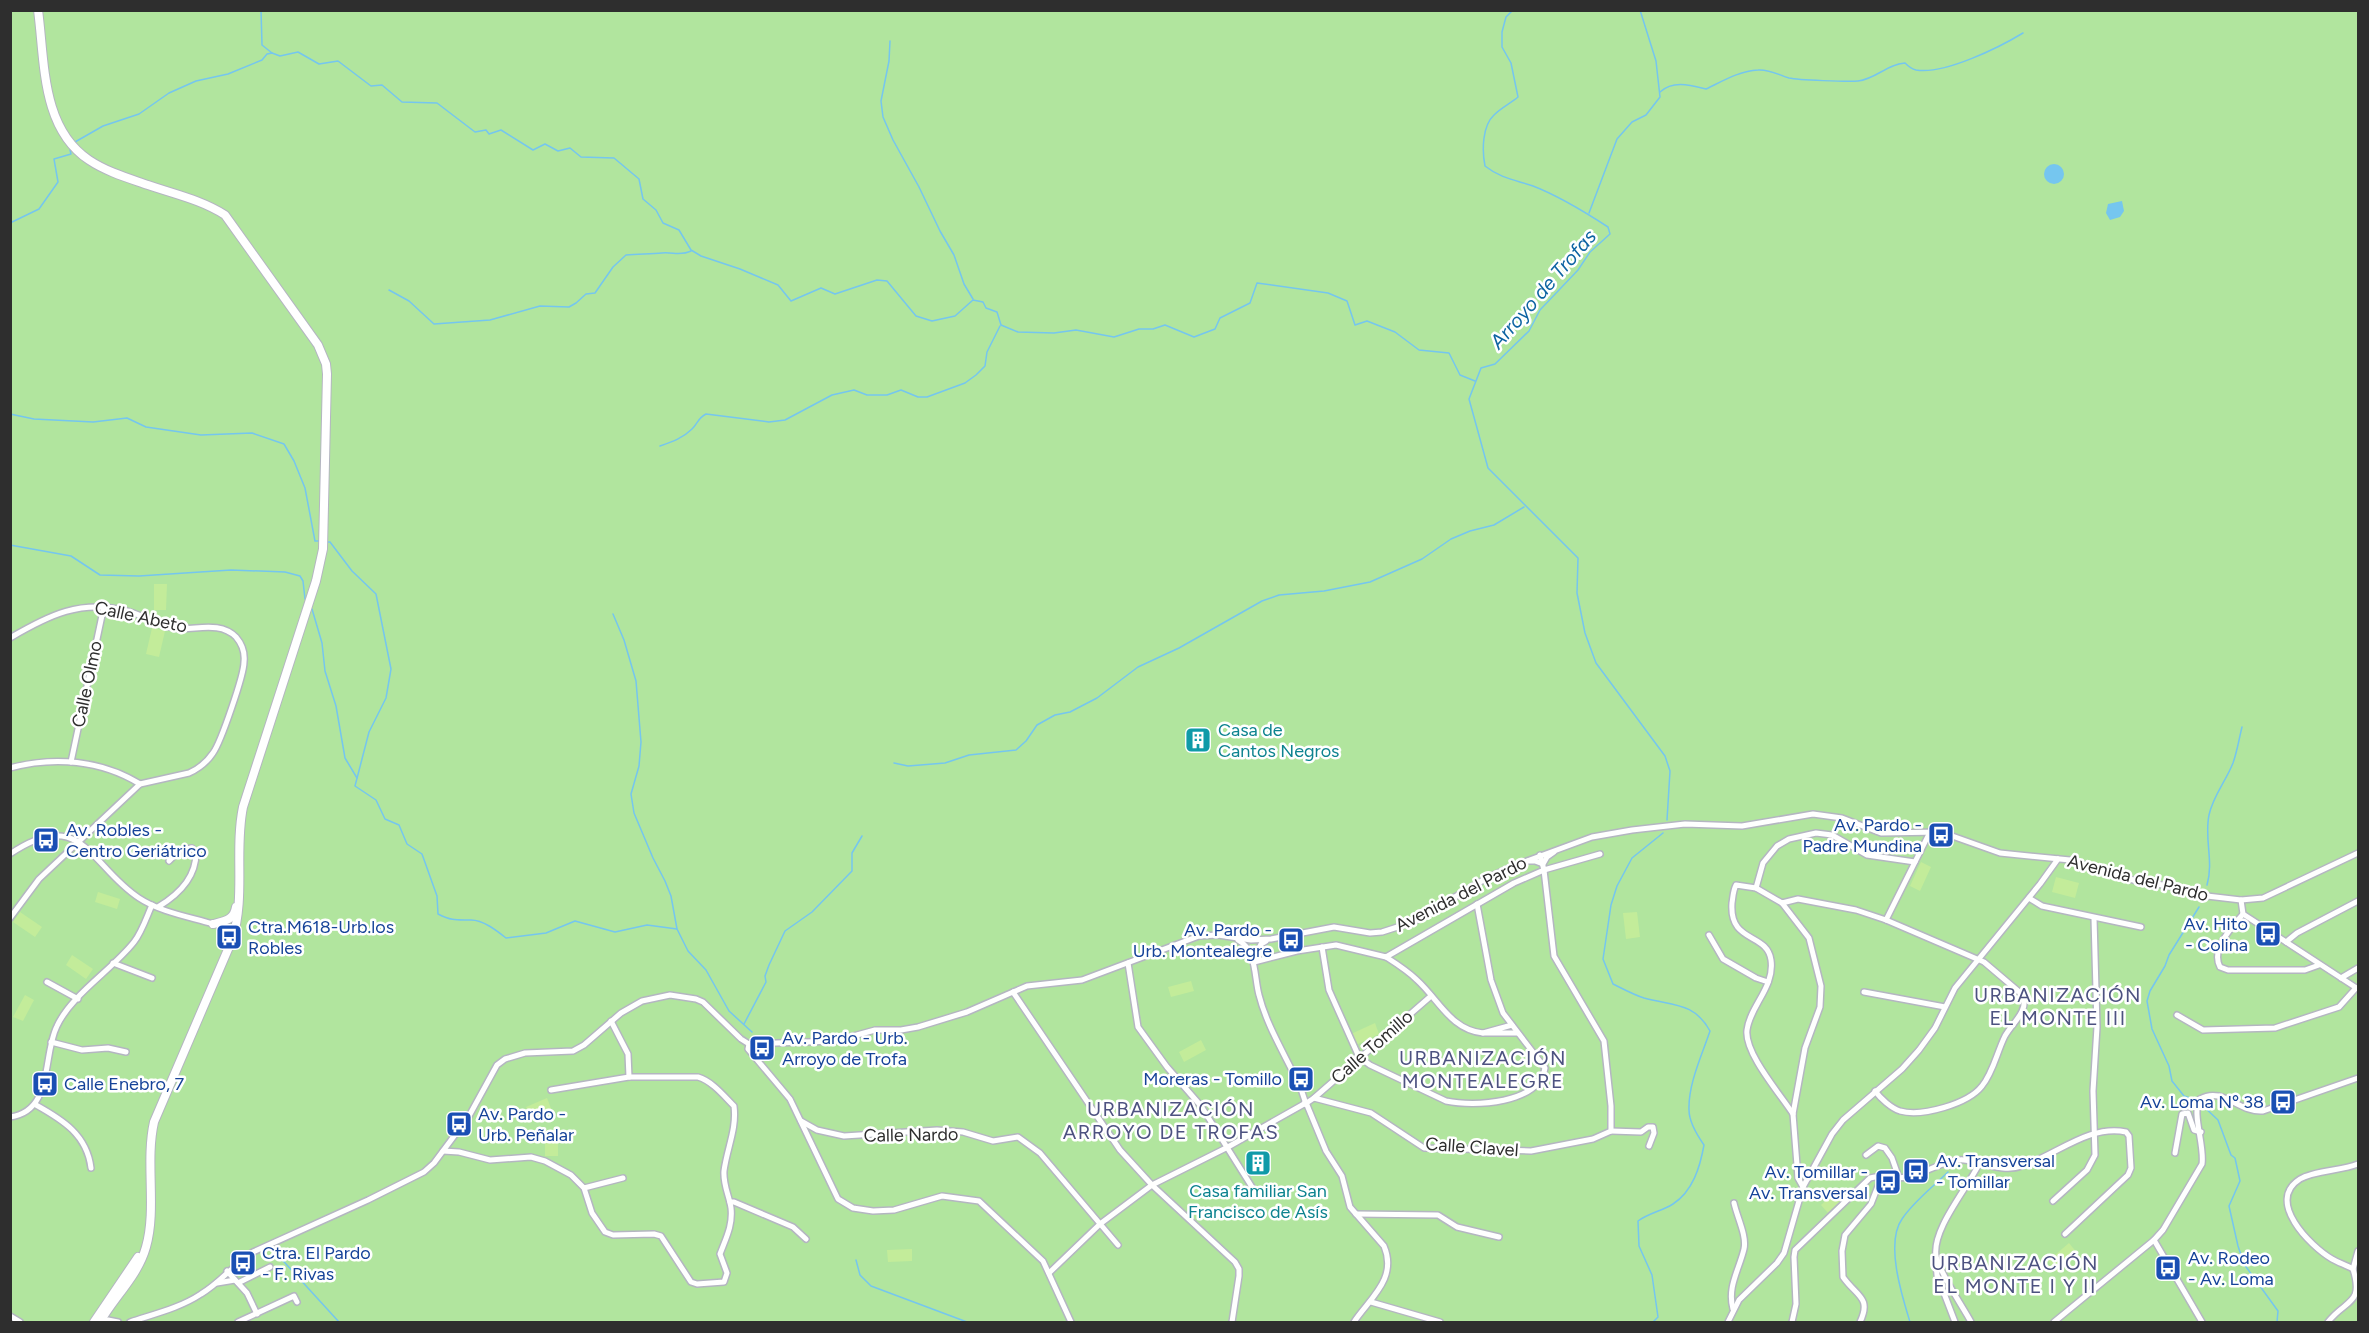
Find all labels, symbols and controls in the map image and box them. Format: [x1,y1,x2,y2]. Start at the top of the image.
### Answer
water label: Arroyo de Trofas [1484,224,1602,354]
street label: Calle Abeto [93,596,189,638]
street label: Calle Olmo [67,639,107,729]
place label: Casa de Cantos Negros [1218,719,1339,762]
building icon: Casa de Cantos Negros [1183,725,1213,755]
place label: Av. Pardo - Padre Mundina [1802,814,1922,857]
place label: Av. Robles - Centro Geriátrico [66,819,207,862]
bus stop icon: Av. Pardo - Padre Mundina [1926,820,1956,850]
bus stop icon: Av. Robles - Centro Geriátrico [31,825,61,855]
street label: Avenida del Pardo [2065,850,2211,906]
street label: Avenida del Pardo [1392,851,1530,937]
place label: Av. Hito - Colina [2184,913,2248,956]
place label: Ctra.M618-Urb.los Robles [248,916,394,959]
place label: Av. Pardo - Urb. Montealegre [1133,919,1272,962]
bus stop icon: Av. Hito - Colina [2253,919,2283,949]
bus stop icon: Ctra.M618-Urb.los Robles [214,922,244,952]
bus stop icon: Av. Pardo - Urb. Montealegre [1276,925,1306,955]
district label: URBANIZACIÓN EL MONTE III [1974,983,2142,1030]
street label: Calle Tomillo [1326,1005,1418,1089]
place label: Av. Pardo - Urb. Arroyo de Trofa [782,1027,908,1070]
bus stop icon: Av. Pardo - Urb. Arroyo de Trofa [747,1033,777,1063]
district label: URBANIZACIÓN MONTEALEGRE [1399,1046,1567,1093]
bus stop icon: Moreras - Tomillo [1286,1064,1316,1094]
place label: Moreras - Tomillo [1143,1068,1282,1090]
bus stop icon: Calle Enebro, 7 [30,1069,60,1099]
place label: Calle Enebro, 7 [64,1073,184,1095]
bus stop icon: Av. Loma Nº 38 [2268,1087,2298,1117]
place label: Av. Loma Nº 38 [2140,1091,2264,1113]
district label: URBANIZACIÓN ARROYO DE TROFAS [1063,1097,1279,1144]
place label: Av. Pardo - Urb. Peñalar [478,1103,574,1146]
bus stop icon: Av. Pardo - Urb. Peñalar [444,1109,474,1139]
street label: Calle Nardo [864,1123,958,1147]
street label: Calle Clavel [1425,1133,1519,1161]
building icon: Casa familiar San Francisco de Asís [1243,1148,1273,1178]
place label: Av. Transversal - Tomillar [1936,1150,2055,1193]
bus stop icon: Av. Transversal - Tomillar [1901,1156,1931,1186]
place label: Av. Tomillar - Av. Transversal [1749,1161,1868,1204]
bus stop icon: Av. Tomillar - Av. Transversal [1873,1167,1903,1197]
place label: Casa familiar San Francisco de Asís [1188,1180,1328,1223]
place label: Ctra. El Pardo - F. Rivas [262,1242,371,1285]
place label: Av. Rodeo - Av. Loma [2188,1247,2274,1290]
bus stop icon: Ctra. El Pardo - F. Rivas [228,1248,258,1278]
district label: URBANIZACIÓN EL MONTE I Y II [1931,1251,2099,1298]
bus stop icon: Av. Rodeo - Av. Loma [2153,1253,2183,1283]

